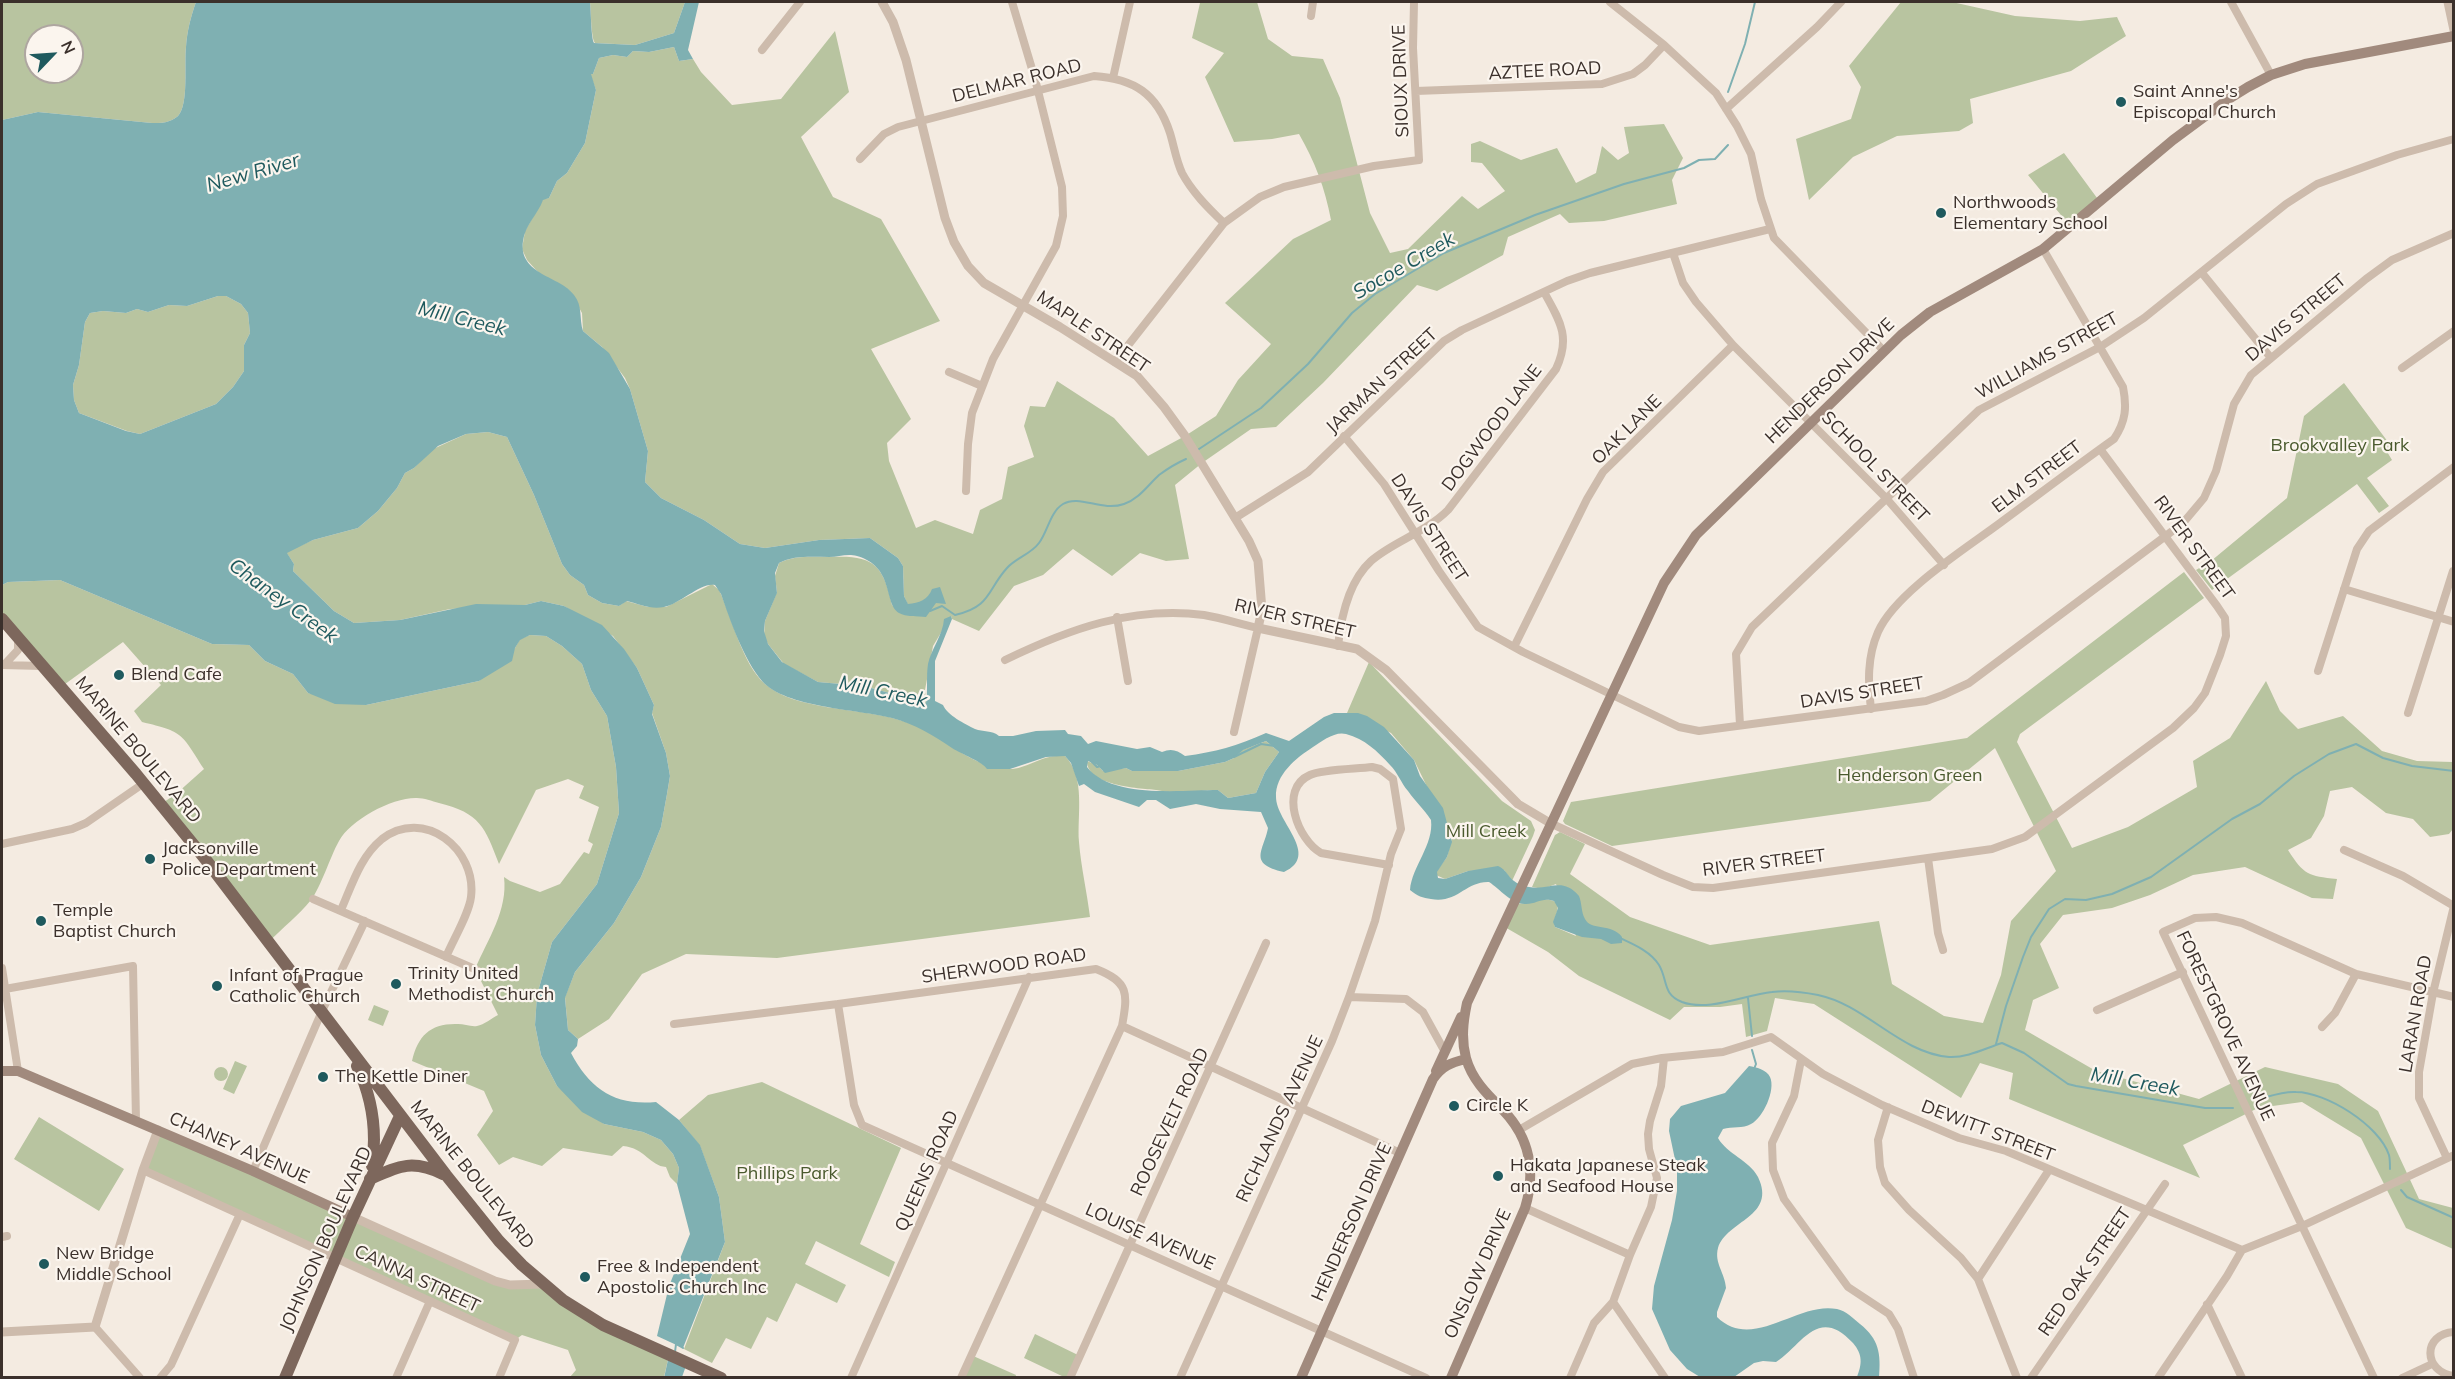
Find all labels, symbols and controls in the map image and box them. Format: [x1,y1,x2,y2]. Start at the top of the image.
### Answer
north arrow [24,24,84,84]
street label: SIOUX DRIVE [1388,24,1414,138]
text: N [57,38,80,57]
street label: DELMAR ROAD [950,55,1084,107]
street label: AZTEE ROAD [1488,57,1602,85]
place label: Saint Anne's Episcopal Church [2133,81,2276,124]
marker: Saint Anne's Episcopal Church [2114,95,2128,109]
water label: New River [204,148,302,198]
place label: Northwoods Elementary School [1953,192,2108,234]
marker: Northwoods Elementary School [1934,206,1948,220]
water label: Socoe Creek [1349,227,1459,305]
street label: DAVIS STREET [2241,270,2351,366]
street label: MAPLE STREET [1032,286,1154,378]
water label: Mill Creek [416,297,508,341]
street label: WILLIAMS STREET [1972,308,2122,404]
street label: HENDERSON DRIVE [1761,314,1899,448]
street label: JARMAN STREET [1322,324,1442,438]
street label: DOGWOOD LANE [1437,361,1547,495]
street label: OAK LANE [1588,391,1666,469]
street label: SCHOOL STREET [1817,407,1933,527]
park label: Brookvalley Park [2271,435,2409,457]
street label: ELM STREET [1988,436,2086,518]
street label: DAVIS STREET [1386,470,1472,586]
street label: RIVER STREET [2149,492,2239,604]
water label: Chaney Creek [224,554,342,648]
street label: RIVER STREET [1232,595,1358,643]
place label: Blend Cafe [131,664,222,686]
marker: Blend Cafe [112,668,126,682]
water label: Mill Creek [837,671,929,713]
street label: MARINE BOULEVARD [70,672,206,828]
street label: DAVIS STREET [1799,673,1925,713]
park label: Henderson Green [1837,765,1983,787]
park label: Mill Creek [1446,821,1526,843]
place label: Jacksonville Police Department [162,838,316,880]
street label: RIVER STREET [1701,845,1827,881]
marker: Jacksonville Police Department [143,852,157,866]
place label: Temple Baptist Church [53,900,176,942]
marker: Temple Baptist Church [34,914,48,928]
street label: FORESTGROVE AVENUE [2171,928,2279,1124]
street label: SHERWOOD ROAD [920,944,1088,988]
street label: LARAN ROAD [2395,954,2437,1074]
place label: Trinity United Methodist Church [408,963,554,1006]
place label: Infant of Prague Catholic Church [229,965,363,1008]
marker: Trinity United Methodist Church [389,977,403,991]
marker: Infant of Prague Catholic Church [210,979,224,993]
street label: RICHLANDS AVENUE [1232,1032,1328,1206]
street label: ROOSEVELT ROAD [1126,1045,1214,1199]
water label: Mill Creek [2089,1062,2181,1102]
place label: The Kettle Diner [335,1066,468,1088]
marker: The Kettle Diner [316,1070,330,1084]
place label: Circle K [1466,1095,1528,1117]
street label: MARINE BOULEVARD [405,1096,539,1254]
street label: DEWITT STREET [1918,1096,2058,1166]
marker: Circle K [1447,1099,1461,1113]
street label: CHANEY AVENUE [165,1107,313,1189]
street label: QUEENS ROAD [891,1107,963,1235]
street label: HENDERSON DRIVE [1307,1139,1397,1305]
street label: JOHNSON BOULEVARD [275,1143,377,1335]
place label: Hakata Japanese Steak and Seafood House [1510,1155,1706,1198]
park label: Phillips Park [736,1163,838,1185]
marker: Hakata Japanese Steak and Seafood House [1491,1169,1505,1183]
street label: LOUISE AVENUE [1082,1199,1218,1275]
street label: RED OAK STREET [2034,1204,2136,1340]
street label: ONSLOW DRIVE [1440,1206,1516,1342]
street label: CANNA STREET [351,1240,483,1318]
place label: New Bridge Middle School [56,1243,172,1286]
place label: Free & Independent Apostolic Church Inc [597,1256,767,1298]
marker: New Bridge Middle School [37,1257,51,1271]
marker: Free & Independent Apostolic Church Inc [578,1270,592,1284]

